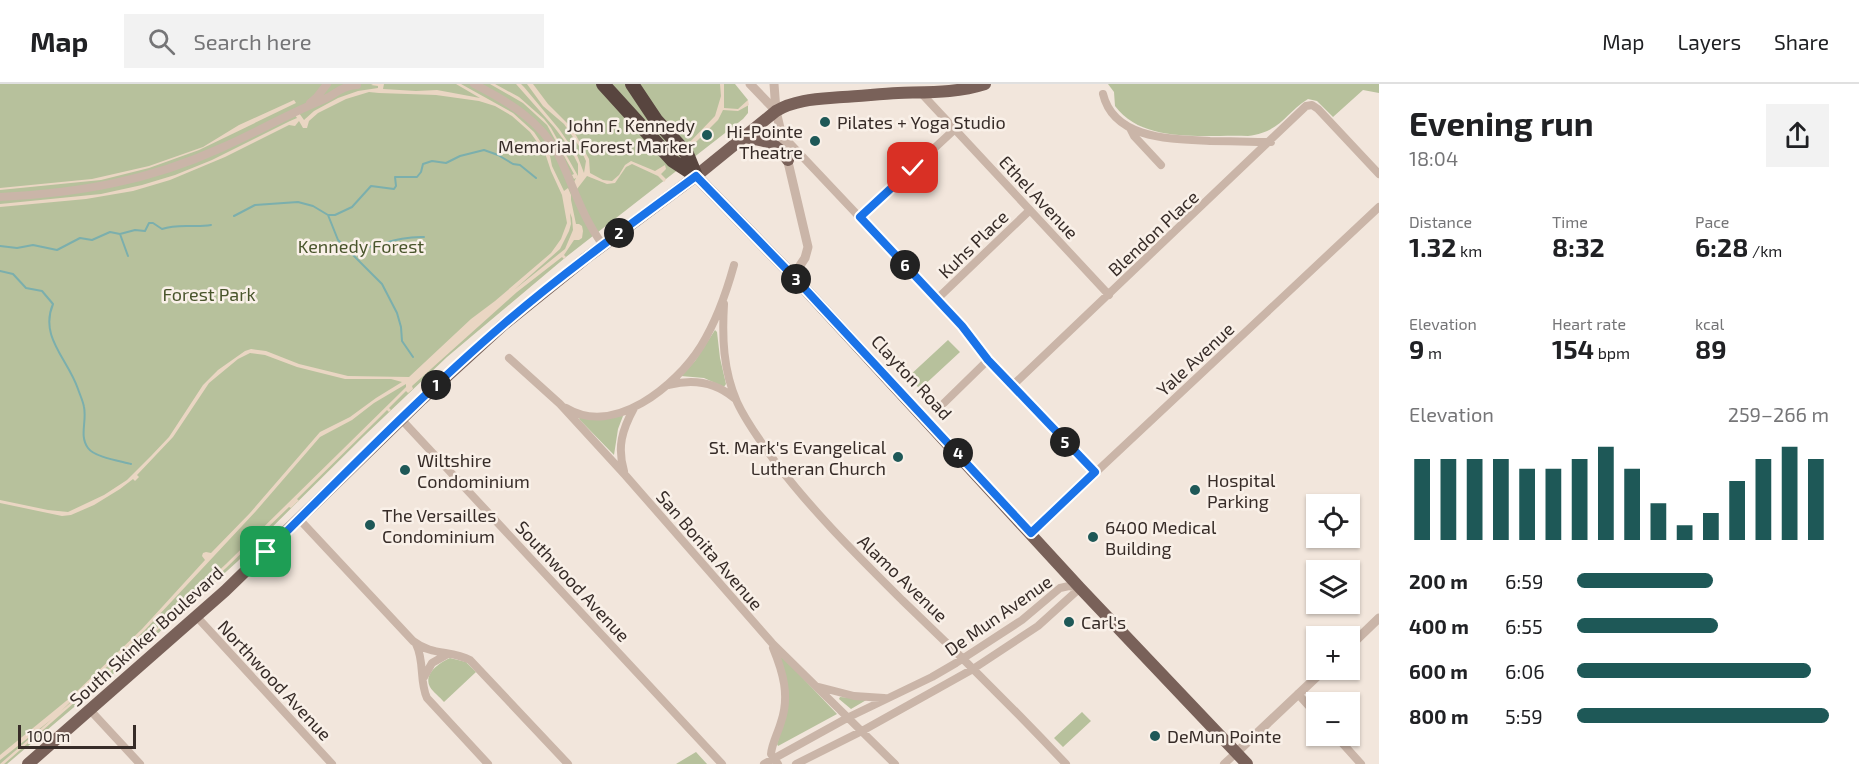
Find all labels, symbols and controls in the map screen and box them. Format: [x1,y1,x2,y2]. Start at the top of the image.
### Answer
search box [124,14,544,68]
text: Map [30,24,88,58]
icon: search [145,25,178,58]
text: Search here [193,28,312,54]
text: Map [1602,29,1644,54]
text: Layers [1677,29,1741,54]
text: Share [1774,29,1829,54]
text: Evening run [1409,103,1594,143]
button: share [1766,104,1829,167]
place label: Pilates + Yoga Studio [837,111,1006,133]
place label: John F. Kennedy Memorial Forest Marker [498,114,695,157]
marker: Pilates + Yoga Studio [818,115,832,129]
place label: Hi-Pointe Theatre [726,120,803,163]
marker: John F. Kennedy Memorial Forest Marker [700,128,714,142]
marker: Hi-Pointe Theatre [808,134,822,148]
pin [887,142,938,193]
text: 18:04 [1409,146,1458,170]
icon: check [896,151,929,184]
street label: Ethel Avenue [995,151,1083,243]
street label: Blendon Place [1103,185,1203,281]
street label: Kuhs Place [933,205,1013,283]
text: Distance [1409,212,1472,231]
text: Time [1552,212,1588,231]
text: Pace [1695,212,1729,231]
pin: 2 [604,218,634,248]
text: 2 [614,223,624,242]
text: 1.32 [1409,231,1456,262]
text: 8:32 [1552,231,1605,262]
text: 6:28 [1695,231,1748,262]
park label: Kennedy Forest [298,235,424,257]
text: km [1456,241,1482,260]
text: /km [1748,241,1782,260]
pin: 6 [890,250,920,280]
text: 6 [900,255,910,274]
pin: 3 [781,264,811,294]
text: 3 [791,269,801,288]
park label: Forest Park [162,283,256,305]
text: Elevation [1409,314,1477,333]
text: Heart rate [1552,314,1626,333]
text: kcal [1695,314,1724,333]
street label: Yale Avenue [1152,318,1238,400]
street label: Clayton Road [867,330,957,424]
text: 9 [1409,333,1424,364]
text: 154 [1552,333,1594,364]
text: 89 [1695,333,1727,364]
text: m [1424,343,1442,362]
text: bpm [1594,343,1630,362]
pin: 1 [421,370,451,400]
text: 1 [433,375,439,394]
text: Elevation [1409,402,1494,426]
text: 259–266 m [1728,402,1829,426]
pin: 5 [1050,427,1080,457]
text: 5 [1061,432,1069,451]
place label: St. Mark's Evangelical Lutheran Church [709,436,887,479]
pin: 4 [943,438,973,468]
text: 4 [953,443,963,462]
place label: Wiltshire Condominium [417,449,530,492]
marker: St. Mark's Evangelical Lutheran Church [891,450,905,464]
marker: Wiltshire Condominium [398,463,412,477]
place label: Hospital Parking [1207,469,1276,512]
marker: Hospital Parking [1188,483,1202,497]
street label: San Bonita Avenue [652,486,768,614]
map controls [1306,494,1360,746]
button: locate [1306,494,1360,548]
place label: The Versailles Condominium [382,504,496,547]
street label: Southwood Avenue [511,516,635,646]
place label: 6400 Medical Building [1105,516,1217,559]
marker: The Versailles Condominium [363,518,377,532]
pin [240,526,291,577]
street label: Alamo Avenue [854,530,952,626]
marker: 6400 Medical Building [1086,530,1100,544]
icon: arrive [249,535,282,568]
button: layers [1306,560,1360,614]
street label: South Skinker Boulevard [65,561,227,711]
text: 200 m [1409,569,1468,593]
text: 6:59 [1505,569,1543,593]
street label: De Mun Avenue [940,570,1056,660]
place label: Carl's [1081,611,1126,633]
text: 400 m [1409,614,1469,638]
text: 6:55 [1505,614,1543,638]
street label: Northwood Avenue [213,615,337,745]
marker: Carl's [1062,615,1076,629]
button: + [1306,626,1360,680]
text: 600 m [1409,659,1468,683]
text: 6:06 [1505,659,1545,683]
button: − [1306,692,1360,746]
text: 800 m [1409,704,1469,728]
text: 5:59 [1505,704,1543,728]
scale bar [18,722,136,750]
place label: DeMun Pointe [1167,725,1281,747]
text: 100 m [27,726,70,745]
marker: DeMun Pointe [1148,729,1162,743]

